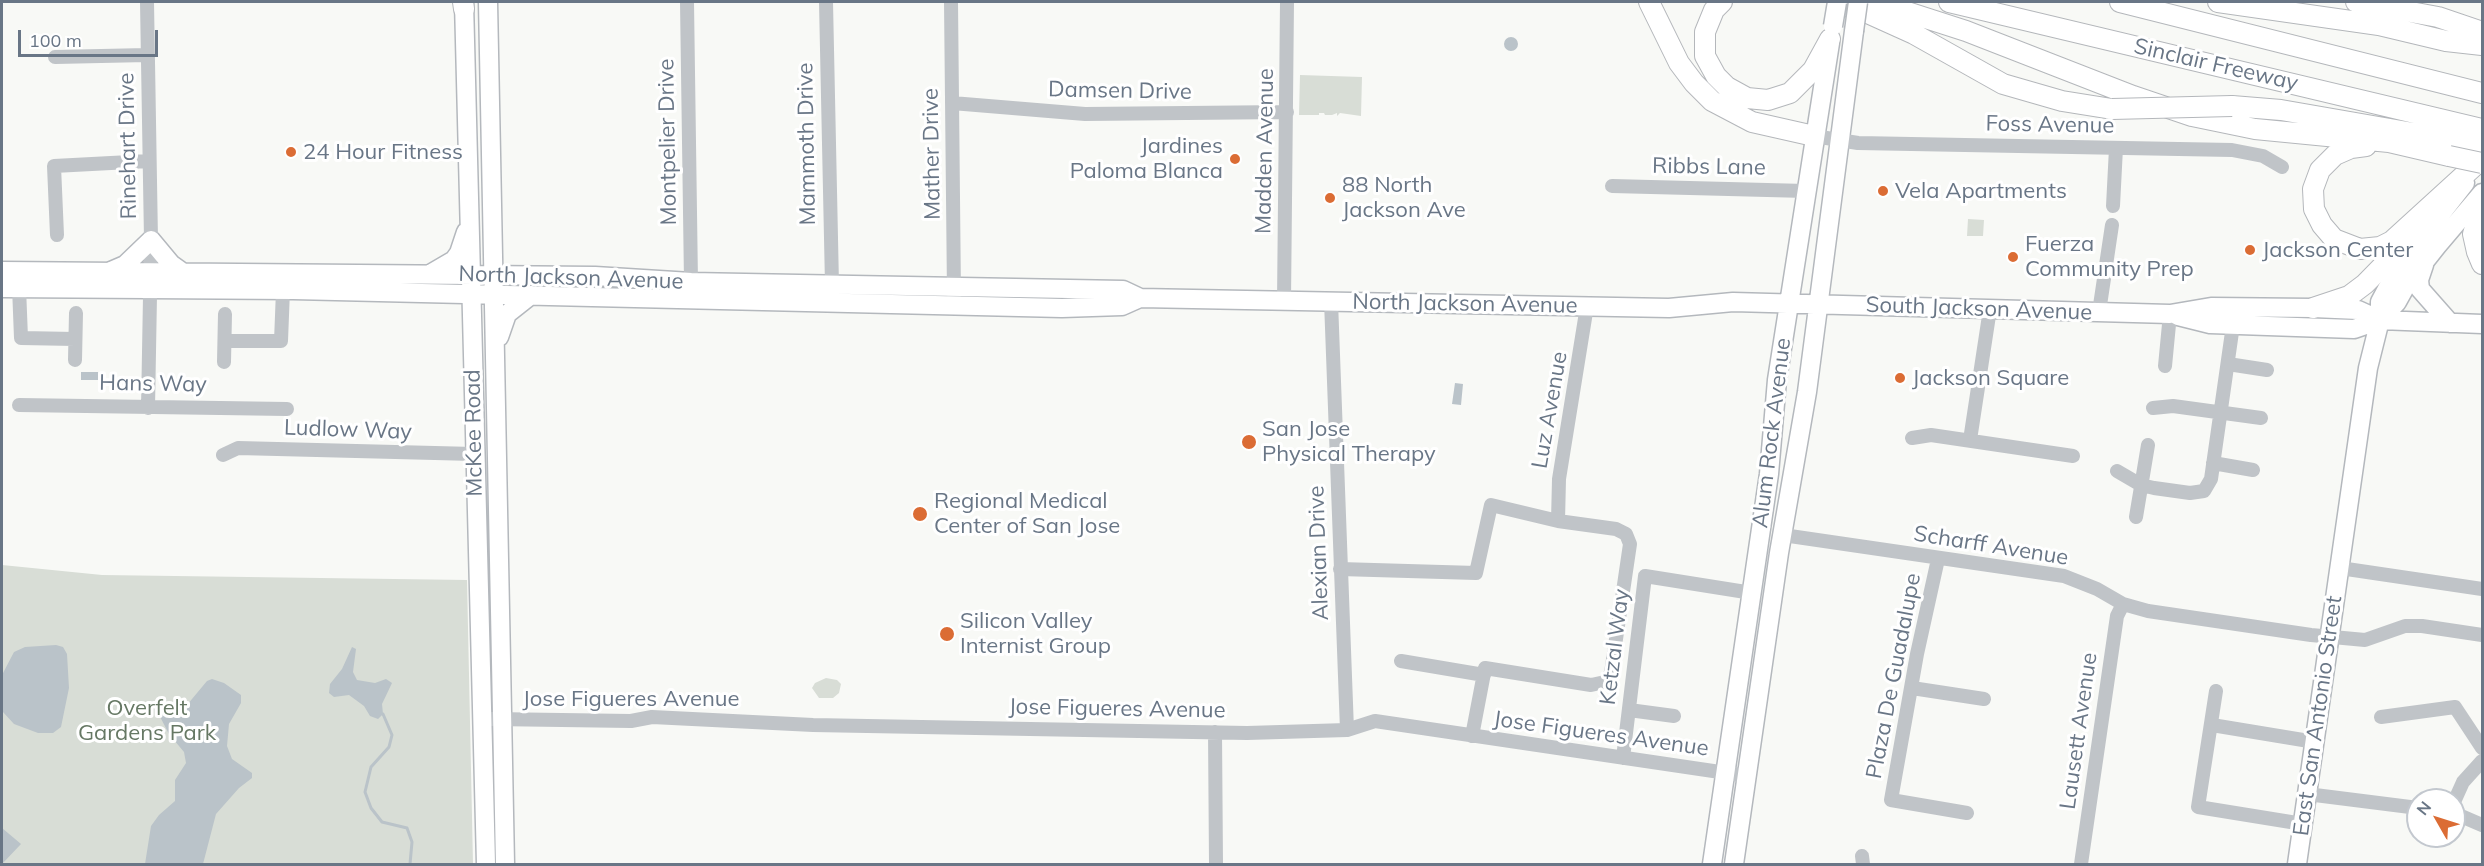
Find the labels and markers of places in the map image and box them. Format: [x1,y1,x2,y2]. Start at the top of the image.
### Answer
place label: Jardines Paloma Blanca [1070,133,1223,184]
place label: 24 Hour Fitness [303,139,463,165]
marker: 24 Hour Fitness [284,145,298,159]
marker: Jardines Paloma Blanca [1228,152,1242,166]
place label: 88 North Jackson Ave [1342,172,1466,224]
place label: Vela Apartments [1895,178,2067,204]
marker: Vela Apartments [1876,184,1890,198]
marker: 88 North Jackson Ave [1323,191,1337,205]
place label: Fuerza Community Prep [2025,231,2194,282]
place label: Jackson Center [2262,237,2413,263]
marker: Jackson Center [2243,243,2257,257]
marker: Fuerza Community Prep [2006,250,2020,264]
place label: Jackson Square [1912,365,2069,391]
marker: Jackson Square [1893,371,1907,385]
place label: San Jose Physical Therapy [1262,416,1436,468]
marker: San Jose Physical Therapy [1240,433,1258,451]
place label: Regional Medical Center of San Jose [934,488,1120,540]
marker: Regional Medical Center of San Jose [911,505,929,523]
place label: Silicon Valley Internist Group [960,608,1111,660]
marker: Silicon Valley Internist Group [938,625,956,643]

